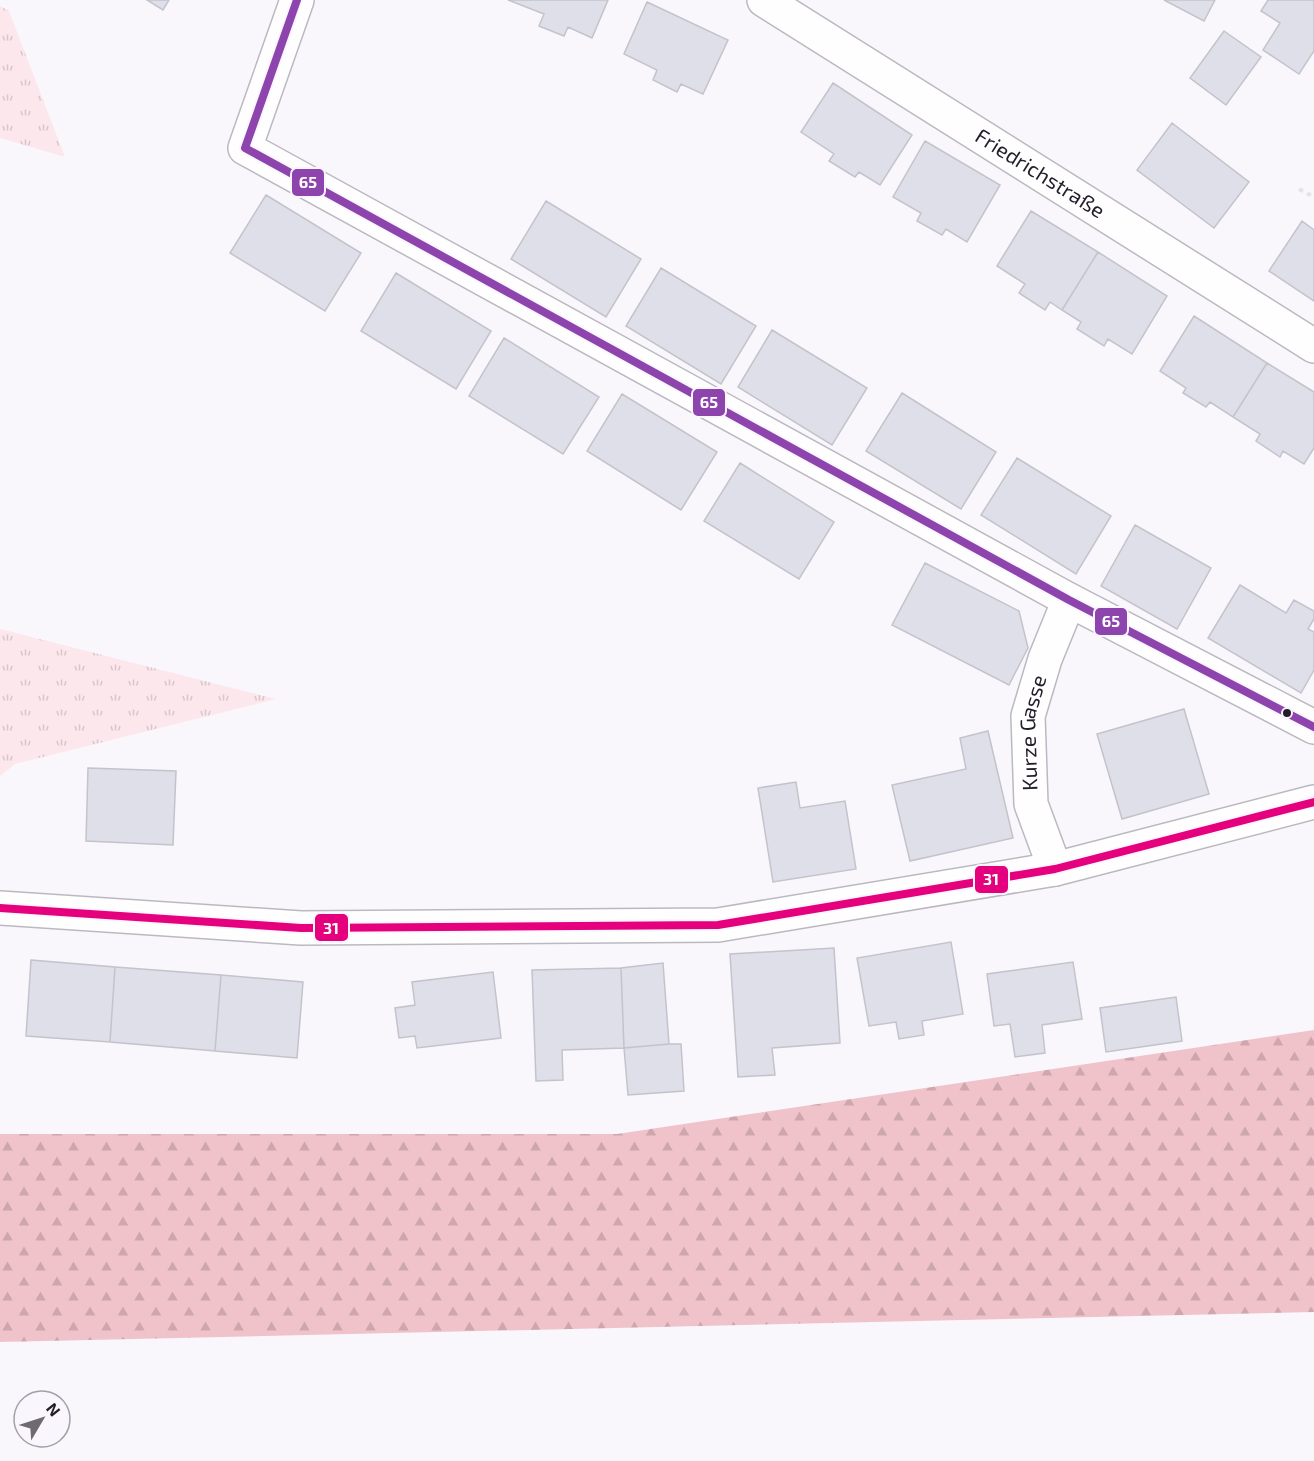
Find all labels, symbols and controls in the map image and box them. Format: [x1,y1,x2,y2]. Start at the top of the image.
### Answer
street label: Friedrichstraße [971,122,1110,222]
line badge: 65 [291,168,325,197]
text: 65 [299,172,317,191]
line badge: 65 [692,388,726,417]
text: 65 [700,392,718,411]
line badge: 65 [1094,607,1128,636]
text: 65 [1102,611,1120,630]
street label: Kurze Gasse [1014,672,1051,791]
unlabelled marker [1281,707,1293,719]
line badge: 31 [974,865,1009,894]
text: 31 [983,869,999,888]
line badge: 31 [314,913,349,942]
text: 31 [323,918,339,937]
north arrow [12,1389,72,1449]
text: N [43,1399,65,1420]

